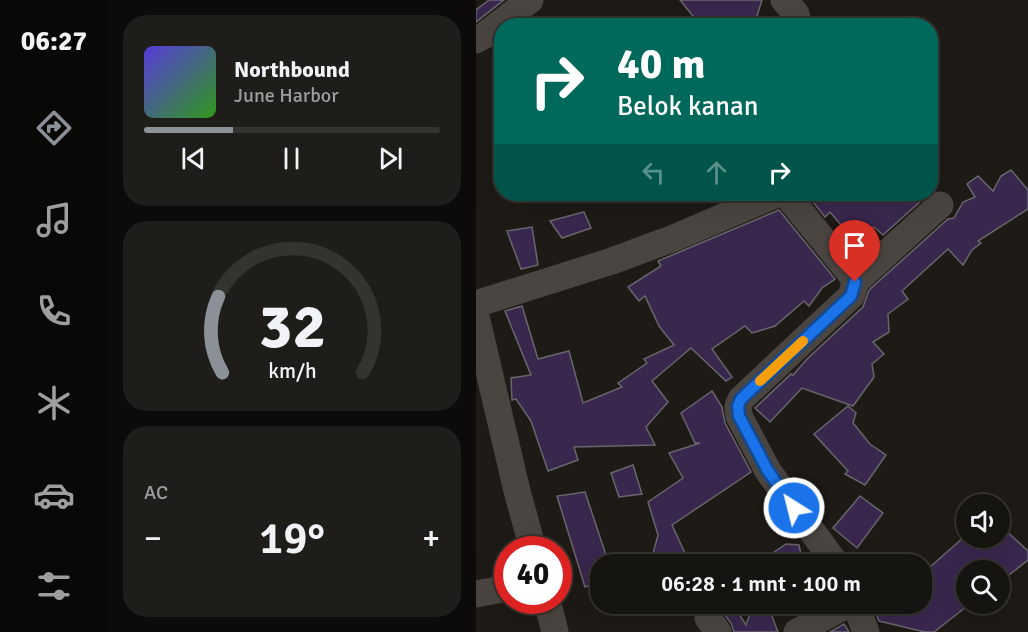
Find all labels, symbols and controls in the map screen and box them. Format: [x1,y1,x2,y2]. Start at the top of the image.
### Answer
text: 06:27 [21,25,87,58]
text: 40 m [617,39,706,90]
icon: right [518,42,596,120]
text: Northbound [234,56,350,83]
text: June Harbor [234,83,339,108]
text: Belok kanan [617,90,758,123]
icon: directions [33,107,75,149]
icon: previous [177,142,210,175]
icon: pause [275,142,308,175]
icon: next [374,142,407,175]
icon: left [637,156,670,189]
icon: ahead [700,156,733,189]
icon: right [763,156,796,189]
icon: music [33,199,75,241]
pin [829,220,880,282]
icon: arrive [838,229,871,262]
text: 32 [258,288,326,365]
icon: phone [33,290,75,332]
text: km/h [268,358,316,384]
icon: climate [33,382,75,424]
icon: car [33,474,75,516]
position arrow [762,476,826,540]
text: AC [144,480,168,505]
map controls [956,494,1010,614]
button: sound [956,494,1010,548]
text: 19° [259,511,325,566]
text: − [144,518,162,559]
text: + [422,518,440,559]
speed limit sign: 40 [494,536,572,614]
button: search [956,560,1010,614]
icon: filters [33,565,75,607]
text: 06:28 · 1 mnt · 100 m [661,570,861,597]

